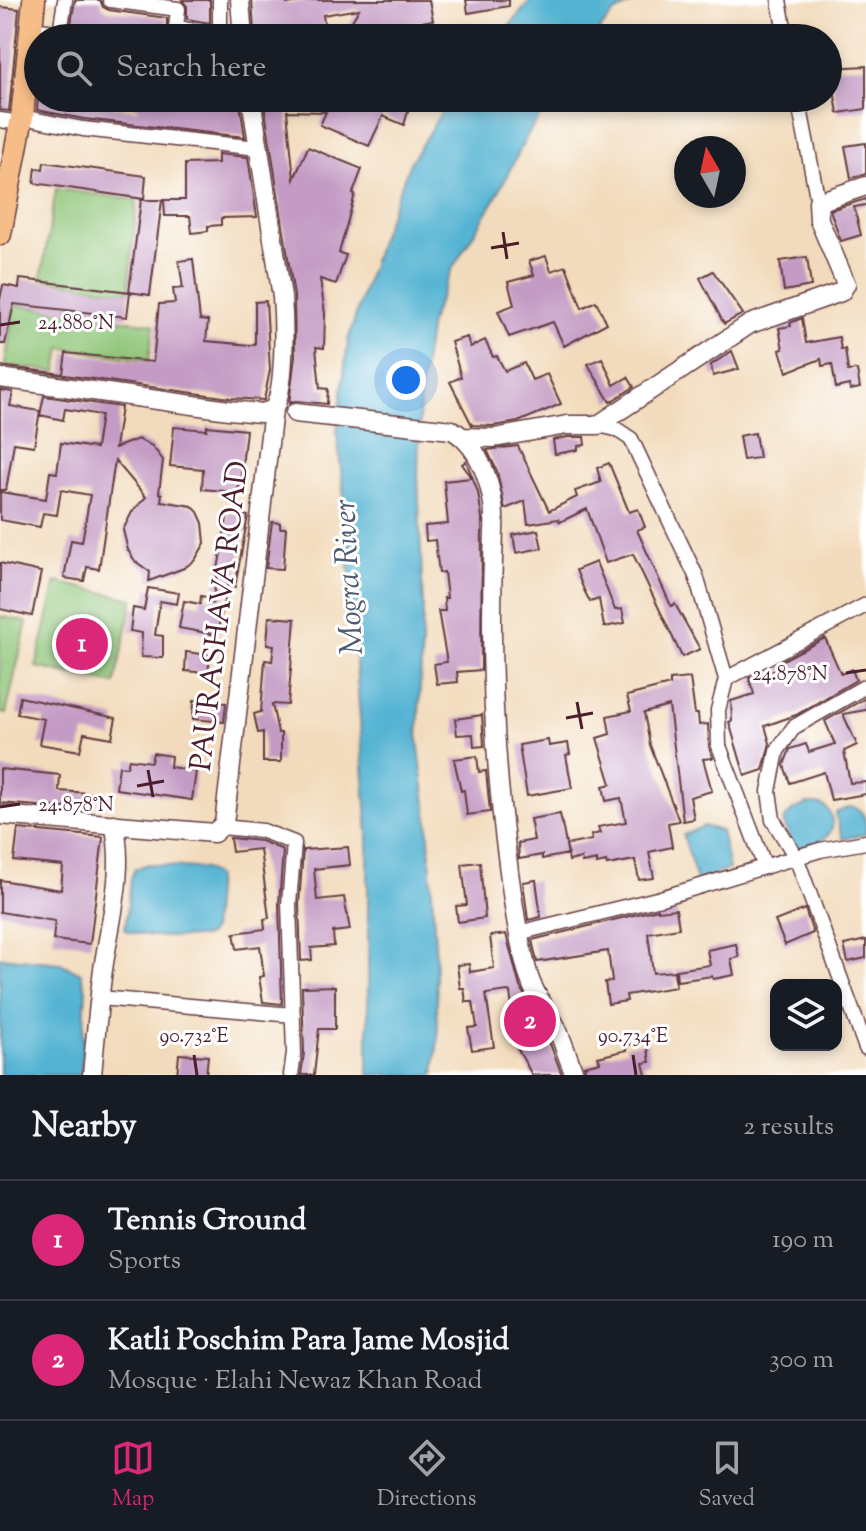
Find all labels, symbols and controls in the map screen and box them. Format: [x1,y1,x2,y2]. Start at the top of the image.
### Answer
search box [24,24,842,112]
icon: search [52,46,96,90]
text: Search here [116,47,266,90]
north arrow [674,136,746,208]
text: 24.880°N [38,310,114,339]
your location [386,360,426,400]
street label: PAURASHAVA ROAD [181,459,261,773]
water label: Mogra River [323,498,377,656]
pin: 1 [56,614,108,674]
text: 24.878°N [752,661,828,690]
text: 24.878°N [38,792,114,821]
map controls [770,979,842,1051]
button: layers [770,979,842,1051]
pin: 2 [504,991,556,1051]
text: 90.732°E [159,1023,229,1052]
text: 90.734°E [598,1023,668,1052]
text: Nearby [32,1103,137,1152]
text: 2 results [743,1109,834,1146]
text: Tennis Ground [108,1200,306,1243]
text: 1 [54,1222,62,1259]
text: 190 m [772,1222,834,1259]
text: Sports [108,1243,181,1280]
text: Katli Poschim Para Jame Mosjid [108,1320,509,1363]
text: 2 [52,1342,64,1379]
text: 300 m [769,1342,834,1379]
text: Mosque · Elahi Newaz Khan Road [108,1363,482,1400]
tab: Map [111,1436,155,1516]
tab: Directions [377,1436,476,1516]
tab: Saved [698,1436,755,1516]

